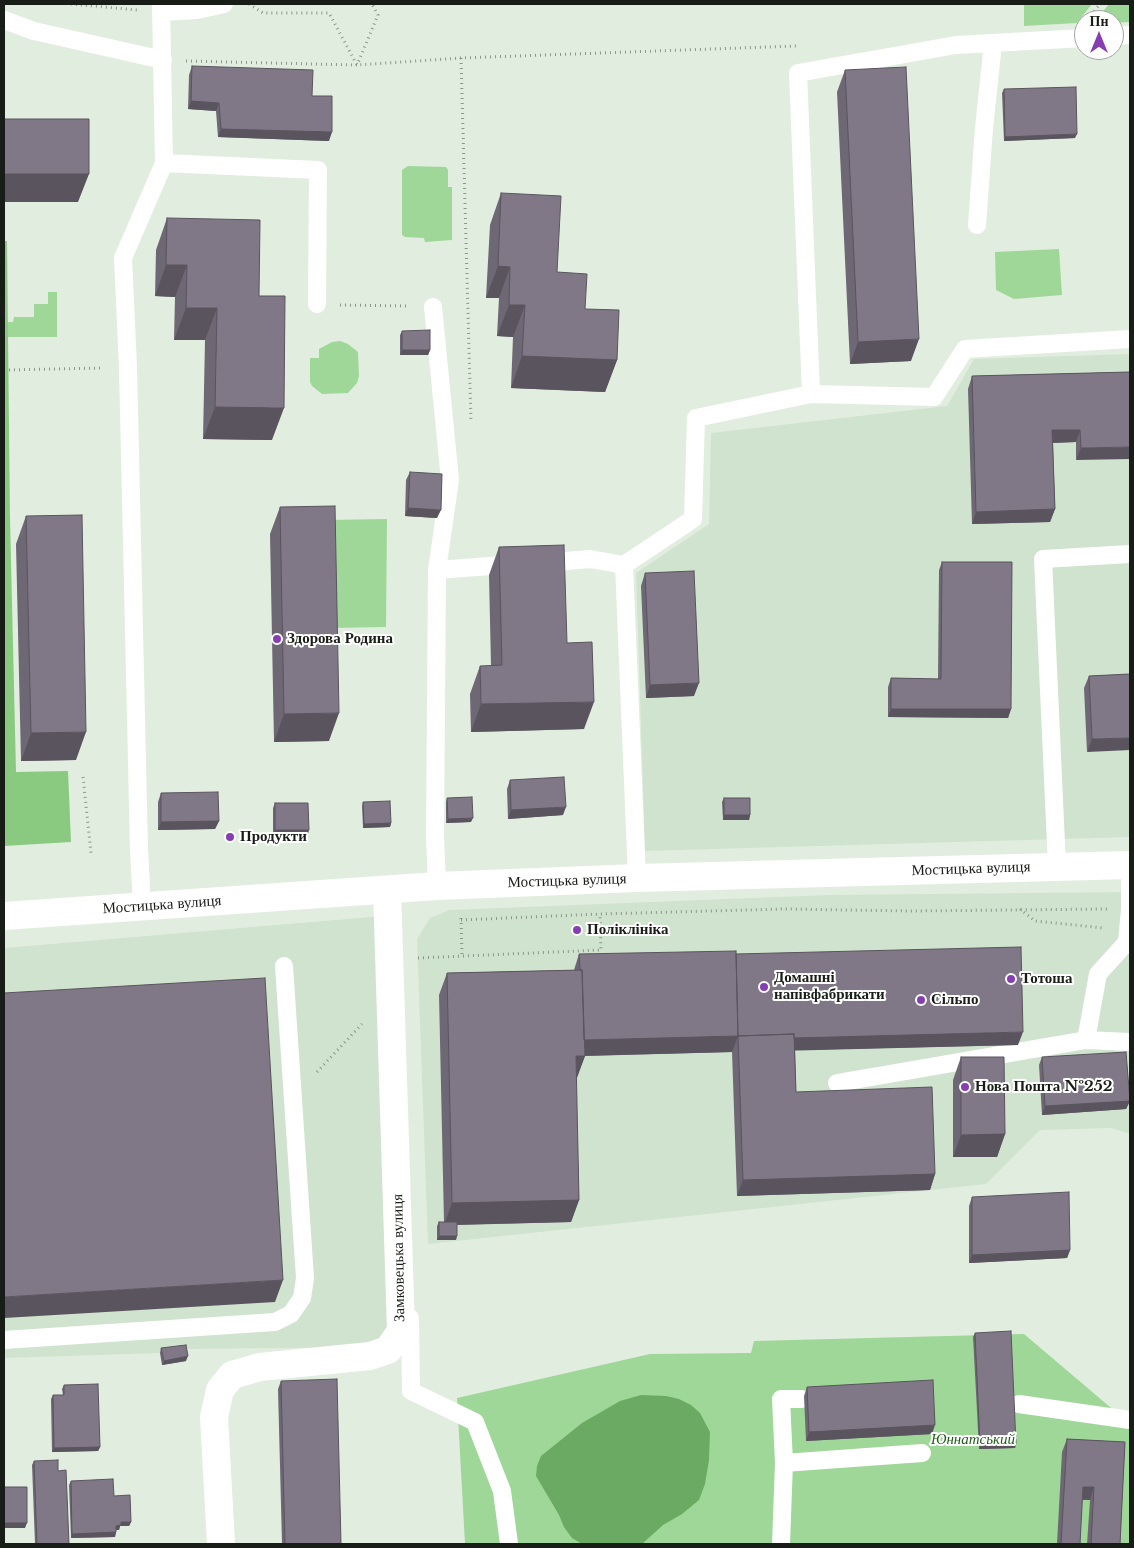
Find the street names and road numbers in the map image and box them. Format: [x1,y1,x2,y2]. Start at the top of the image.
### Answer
street label: Мостицька вулиця [911,858,1031,880]
street label: Мостицька вулиця [507,870,627,892]
street label: Мостицька вулиця [102,892,222,918]
street label: Замковецька вулиця [389,1194,409,1322]

